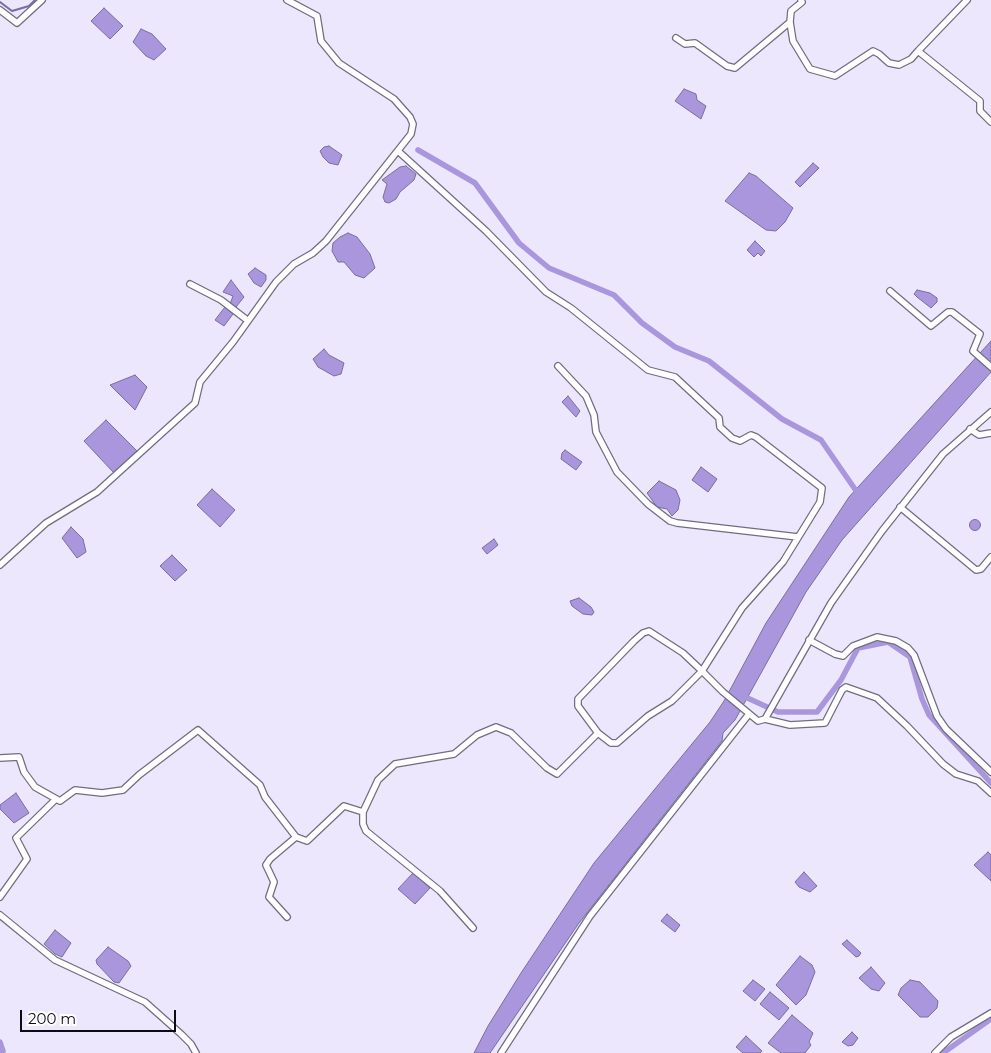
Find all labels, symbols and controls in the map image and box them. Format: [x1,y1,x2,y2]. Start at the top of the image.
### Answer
scale bar [22,1000,179,1032]
text: 200 m [28,1009,76,1028]

